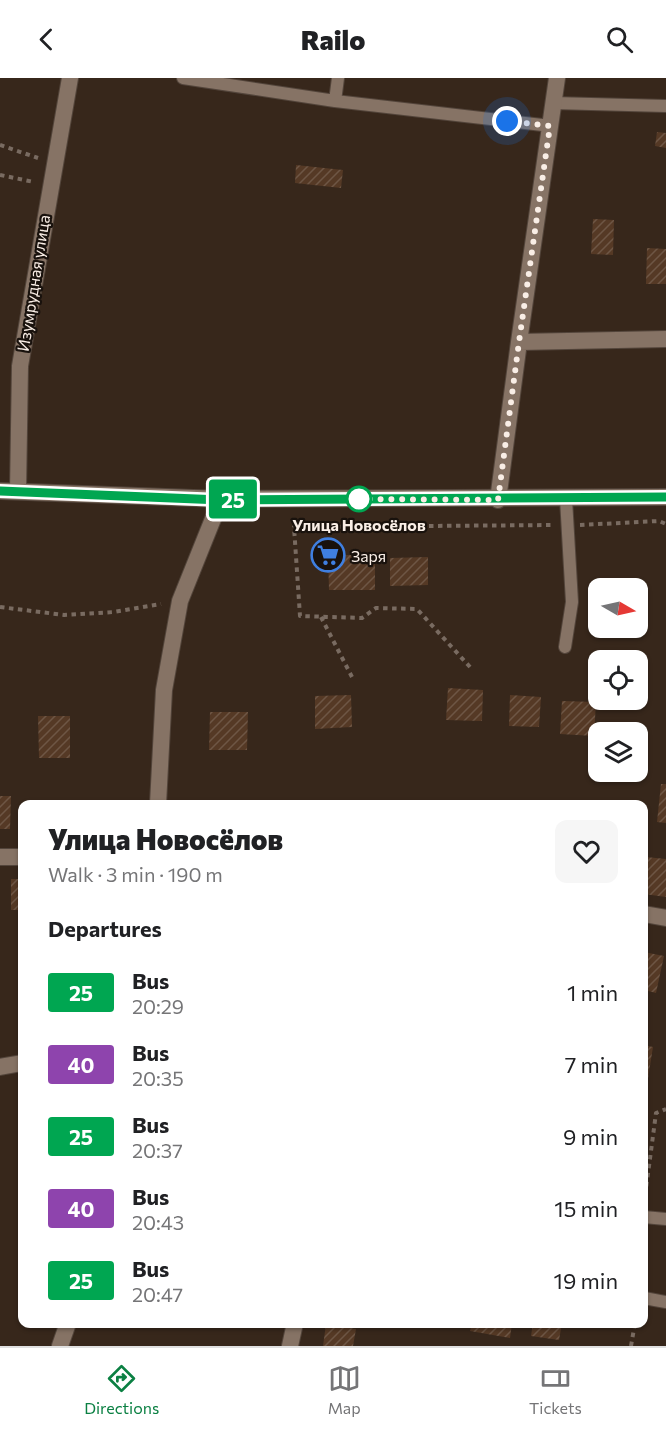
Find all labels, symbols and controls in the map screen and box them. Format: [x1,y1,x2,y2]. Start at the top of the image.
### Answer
icon: back [30,23,63,56]
text: Railo [301,23,365,56]
icon: search [603,23,636,56]
your location [492,106,522,136]
street label: Изумрудная улица [13,213,53,353]
line badge: 25 [206,480,260,518]
marker: Улица Новосёлов [346,486,372,512]
text: 25 [221,487,245,512]
place label: Улица Новосёлов [292,515,426,534]
supermarket icon: Заря [310,537,346,573]
place label: Заря [351,546,386,565]
north arrow [588,578,648,638]
map controls [588,578,648,782]
button: locate [588,650,648,710]
button: layers [588,722,648,782]
button: heart [555,820,618,883]
text: Улица Новосёлов [48,822,283,856]
text: Walk · 3 min · 190 m [48,862,223,886]
text: Departures [48,915,162,942]
text: Bus [132,967,169,994]
text: 1 min [567,979,618,1006]
text: 25 [69,980,93,1005]
text: 20:29 [132,994,184,1018]
text: Bus [132,1039,169,1066]
text: 7 min [565,1051,618,1078]
text: 40 [68,1052,94,1077]
text: 20:35 [132,1066,184,1090]
text: Bus [132,1111,169,1138]
text: 9 min [563,1123,618,1150]
text: 25 [69,1124,93,1149]
text: 20:37 [132,1138,183,1162]
text: Bus [132,1183,169,1210]
text: 15 min [554,1195,618,1222]
text: 40 [68,1196,94,1221]
text: 20:43 [132,1210,184,1234]
text: Bus [132,1255,169,1282]
text: 19 min [554,1267,618,1294]
text: 25 [69,1268,93,1293]
text: 20:47 [132,1282,183,1306]
tab: Directions [84,1362,159,1417]
tab: Map [328,1362,361,1417]
tab: Tickets [529,1362,582,1417]

